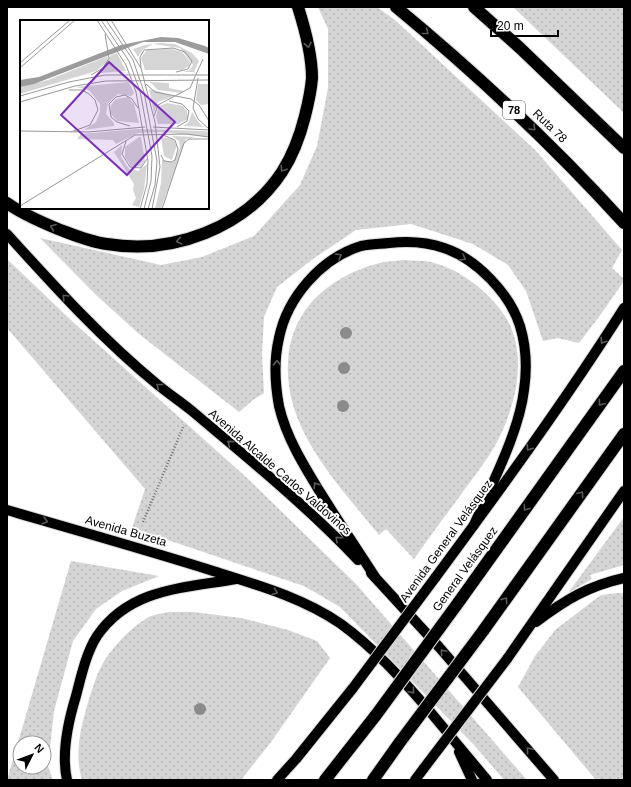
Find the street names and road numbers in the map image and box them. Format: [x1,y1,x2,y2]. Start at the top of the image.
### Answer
road number: 78 [503,101,525,119]
street label: Ruta 78 [530,106,570,146]
street label: Avenida Alcalde Carlos Valdovinos [206,406,354,538]
street label: Avenida General Velásquez [397,477,495,605]
street label: Avenida Buzeta [84,513,169,549]
street label: General Velásquez [429,524,501,614]

